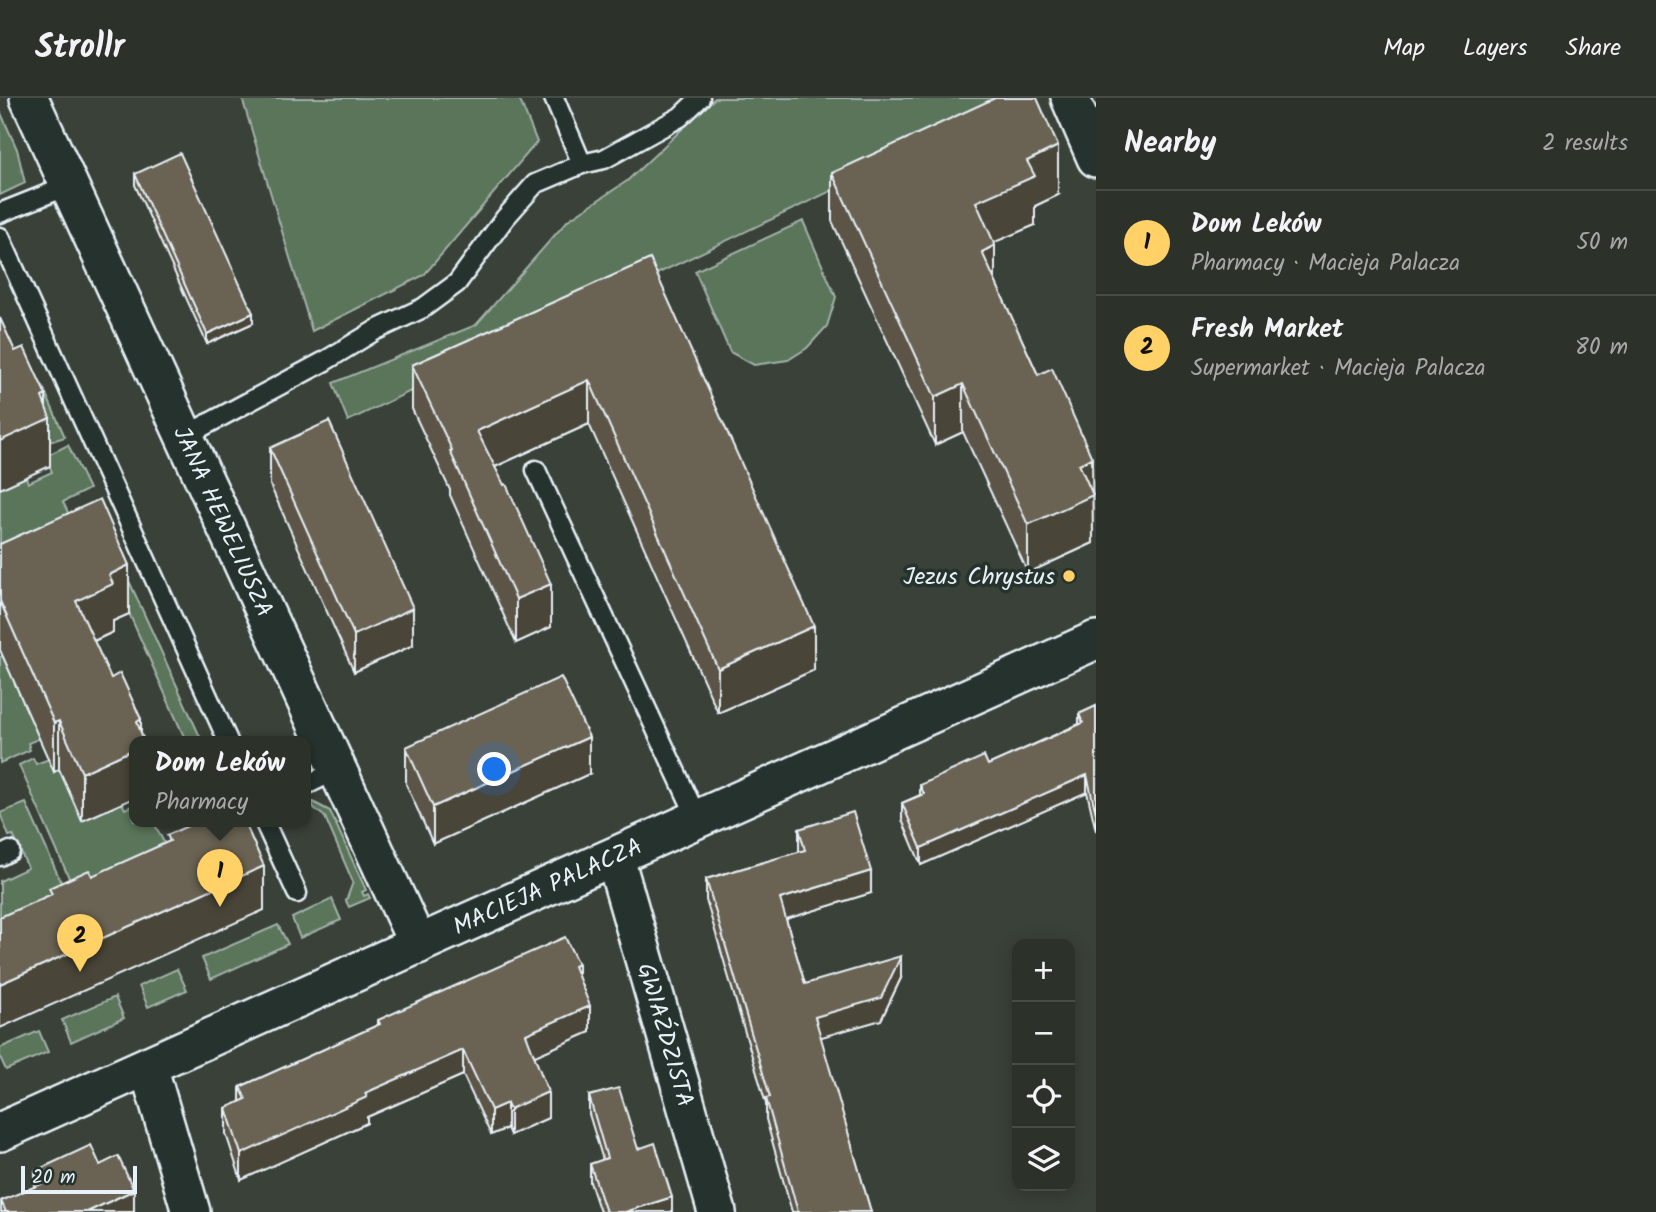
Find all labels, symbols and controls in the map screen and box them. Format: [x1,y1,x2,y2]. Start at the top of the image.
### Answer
text: Strollr [35,22,125,75]
text: Map [1383,29,1425,68]
text: Layers [1463,29,1527,68]
text: Share [1565,29,1621,68]
text: Nearby [1124,120,1216,168]
text: 2 results [1542,126,1628,162]
text: Dom Leków [1191,204,1321,246]
text: 1 [1144,225,1150,261]
text: 50 m [1577,225,1628,261]
text: Pharmacy · Macieja Palacza [1191,246,1460,282]
text: Fresh Market [1191,309,1344,351]
text: 2 [1140,330,1154,366]
text: 80 m [1575,330,1628,366]
text: Supermarket · Macieja Palacza [1191,351,1486,387]
street label: JANA HEWELIUSZA [161,420,283,624]
place label: Jezus Chrystus [903,558,1055,597]
marker: Jezus Chrystus [1061,568,1077,584]
popup [129,736,311,827]
text: Dom Leków [155,743,285,785]
your location [477,752,511,786]
text: Pharmacy [155,785,248,821]
street label: MACIEJA PALACZA [447,828,649,947]
pin: 1 [197,849,243,907]
pin: 2 [57,914,103,972]
map controls [1012,939,1075,1191]
button: + [1012,939,1075,1002]
street label: GWIAŹDZISTA [625,959,704,1112]
button: − [1012,1002,1075,1065]
button: locate [1012,1065,1075,1128]
button: layers [1012,1128,1075,1191]
scale bar [21,1163,136,1195]
text: 20 m [32,1163,75,1193]

